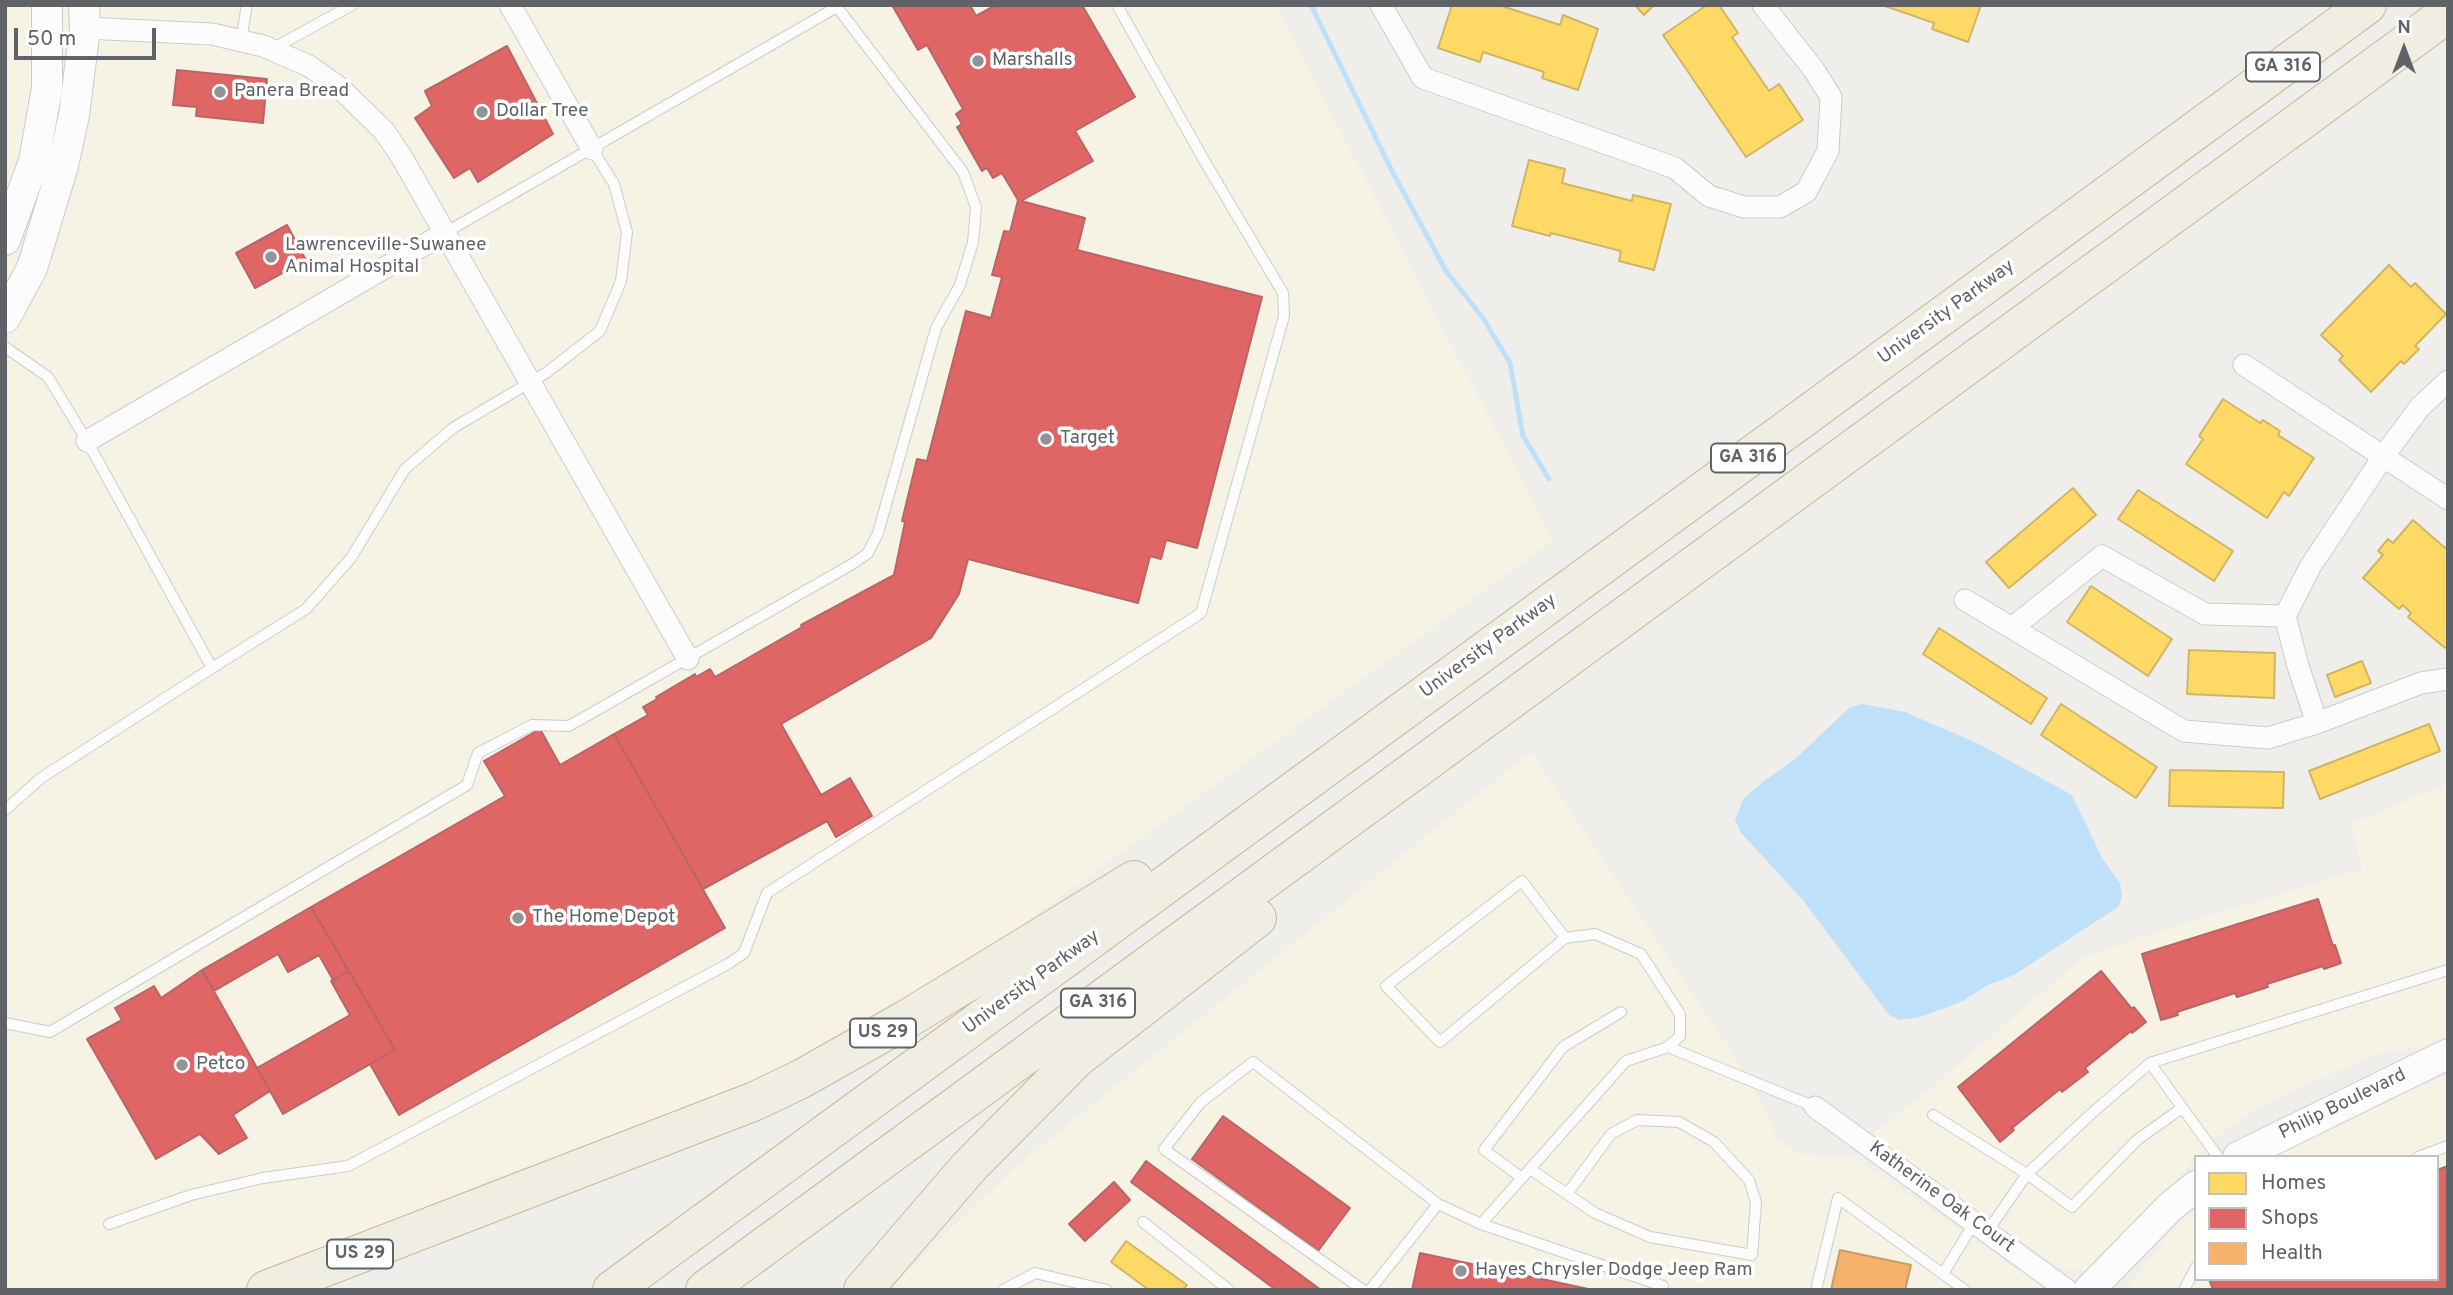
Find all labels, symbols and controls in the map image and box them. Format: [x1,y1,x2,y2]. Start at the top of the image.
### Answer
scale bar [18,14,159,58]
north arrow [2369,14,2439,84]
text: N [2397,16,2411,40]
text: 50 m [27,26,76,53]
place label: Marshalls [992,50,1073,72]
road number: GA 316 [2246,52,2320,82]
marker: Marshalls [970,53,986,69]
place label: Panera Bread [234,81,349,103]
marker: Panera Bread [212,84,228,100]
place label: Dollar Tree [496,101,589,123]
marker: Dollar Tree [474,104,490,120]
place label: Lawrenceville-Suwanee Animal Hospital [285,235,487,279]
marker: Lawrenceville-Suwanee Animal Hospital [263,249,279,265]
street label: University Parkway [1874,256,2020,370]
place label: Target [1060,428,1115,450]
marker: Target [1038,431,1054,447]
road number: GA 316 [1711,444,1785,472]
street label: University Parkway [1416,590,1562,704]
place label: The Home Depot [532,907,675,929]
marker: The Home Depot [510,910,526,926]
street label: University Parkway [959,926,1105,1040]
road number: GA 316 [1061,988,1135,1018]
road number: US 29 [850,1018,916,1048]
place label: Petco [196,1054,245,1076]
marker: Petco [174,1057,190,1073]
street label: Philip Boulevard [2276,1064,2410,1146]
street label: Katherine Oak Court [1864,1137,2018,1259]
legend [2194,1155,2439,1281]
text: Homes [2261,1170,2326,1197]
text: Shops [2261,1205,2319,1232]
road number: US 29 [327,1240,393,1268]
text: Health [2261,1240,2323,1267]
place label: Hayes Chrysler Dodge Jeep Ram [1475,1260,1753,1282]
marker: Hayes Chrysler Dodge Jeep Ram [1453,1263,1469,1279]

